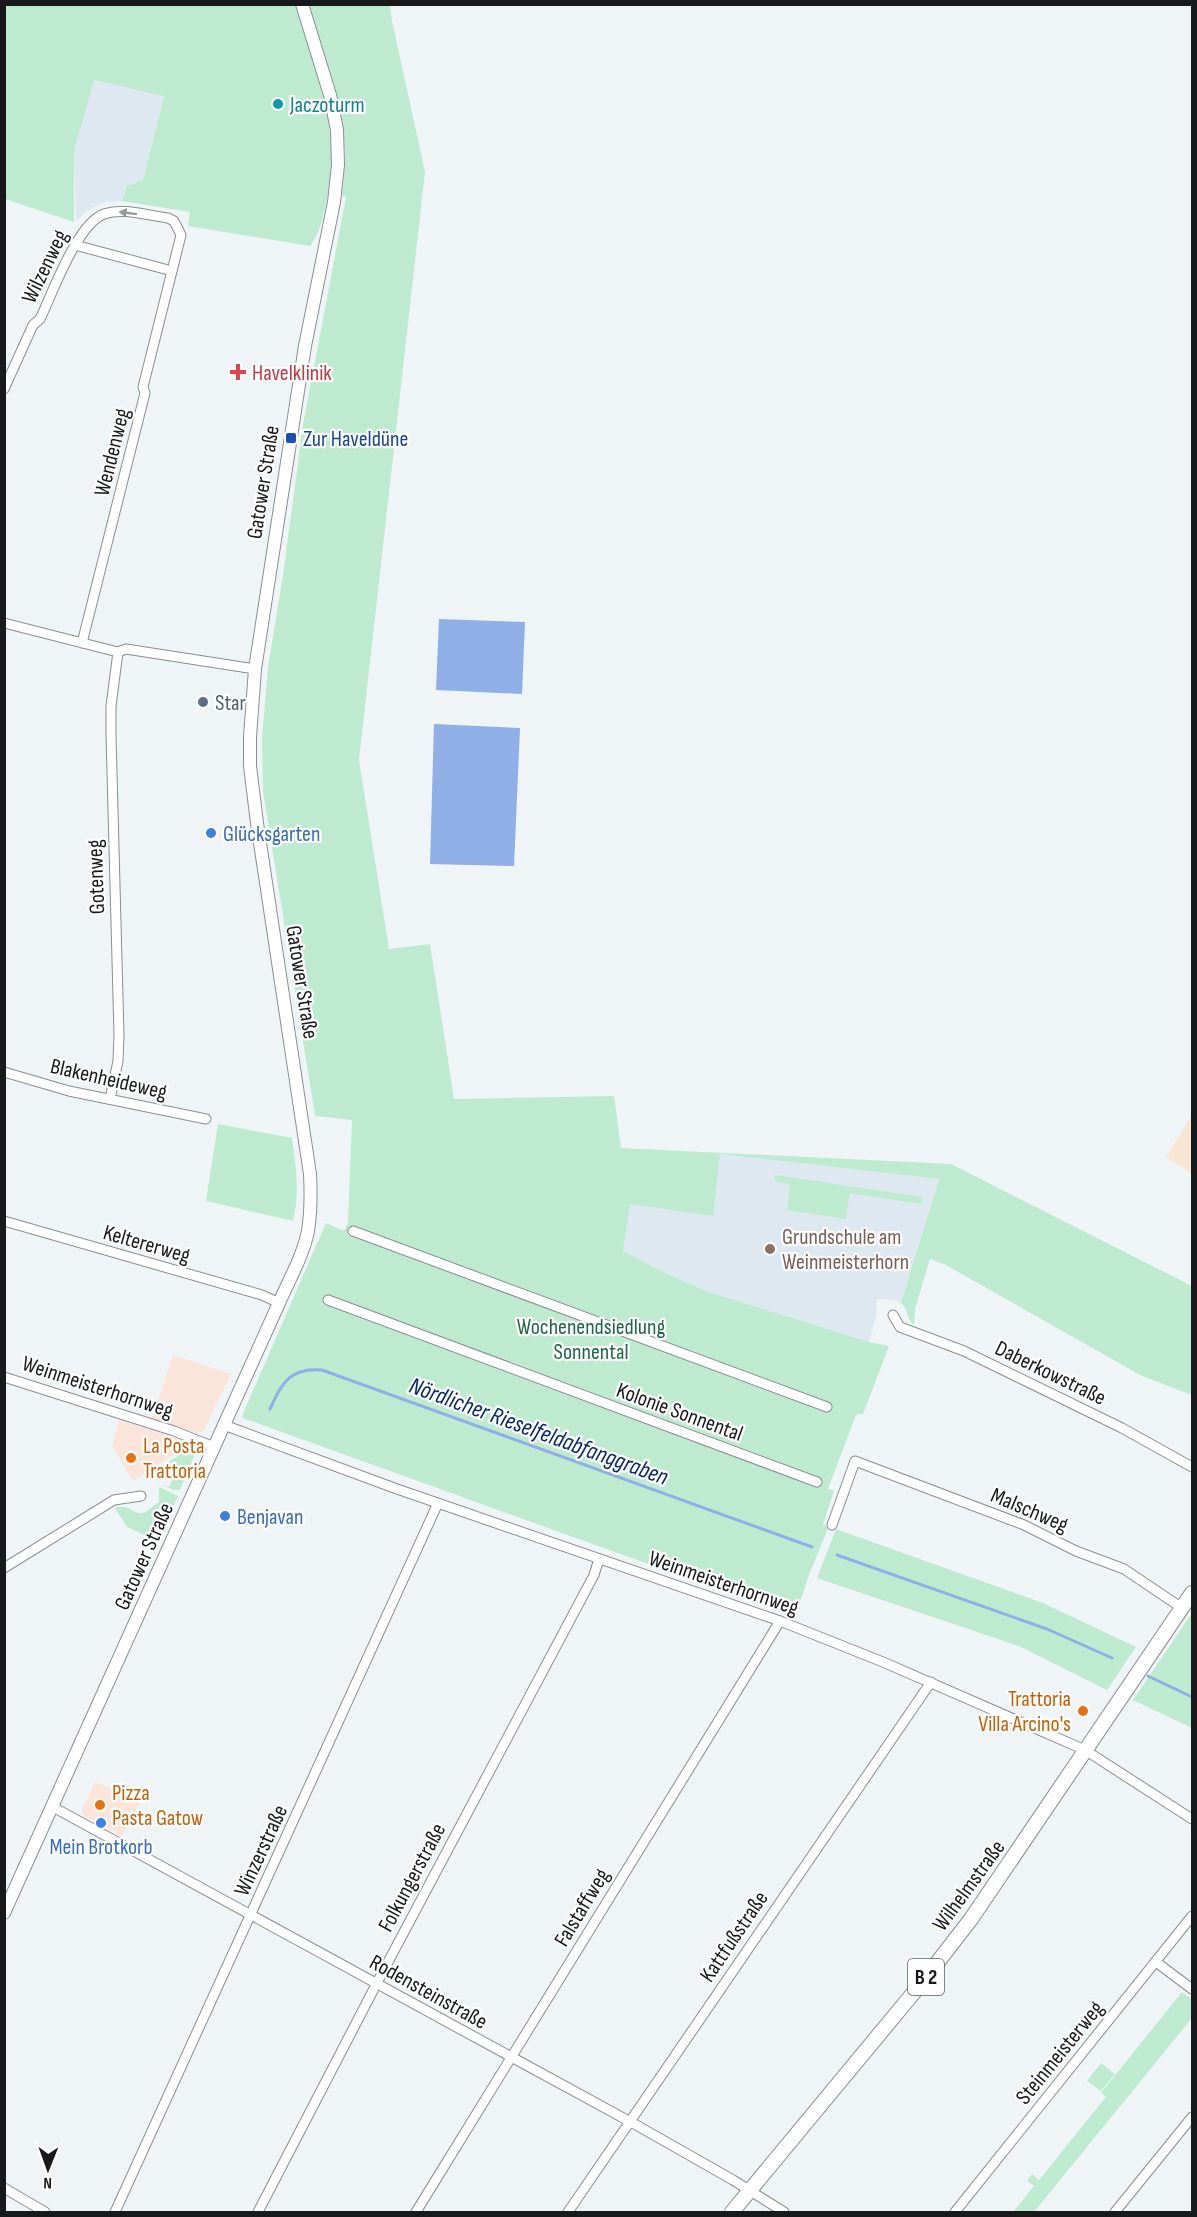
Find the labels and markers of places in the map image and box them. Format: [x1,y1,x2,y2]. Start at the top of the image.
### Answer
place label: Jaczoturm [289,92,365,119]
marker: Jaczoturm [271,97,285,111]
place label: Havelklinik [252,360,332,387]
marker: Havelklinik [229,363,247,381]
place label: Zur Haveldüne [303,426,408,453]
marker: Zur Haveldüne [284,431,298,445]
place label: Star [215,690,246,717]
marker: Star [196,695,210,709]
place label: Glücksgarten [223,821,320,848]
marker: Glücksgarten [204,826,218,840]
place label: Grundschule am Weinmeisterhorn [782,1224,909,1276]
marker: Grundschule am Weinmeisterhorn [763,1242,777,1256]
place label: La Posta Trattoria [143,1433,206,1485]
marker: La Posta Trattoria [124,1451,138,1465]
place label: Benjavan [237,1504,303,1531]
marker: Benjavan [218,1509,232,1523]
place label: Trattoria Villa Arcino's [978,1686,1071,1738]
marker: Trattoria Villa Arcino's [1076,1704,1090,1718]
place label: Pizza Pasta Gatow [112,1780,203,1832]
marker: Pizza Pasta Gatow [93,1798,107,1812]
marker: Mein Brotkorb [94,1816,108,1830]
place label: Mein Brotkorb [49,1834,153,1861]

